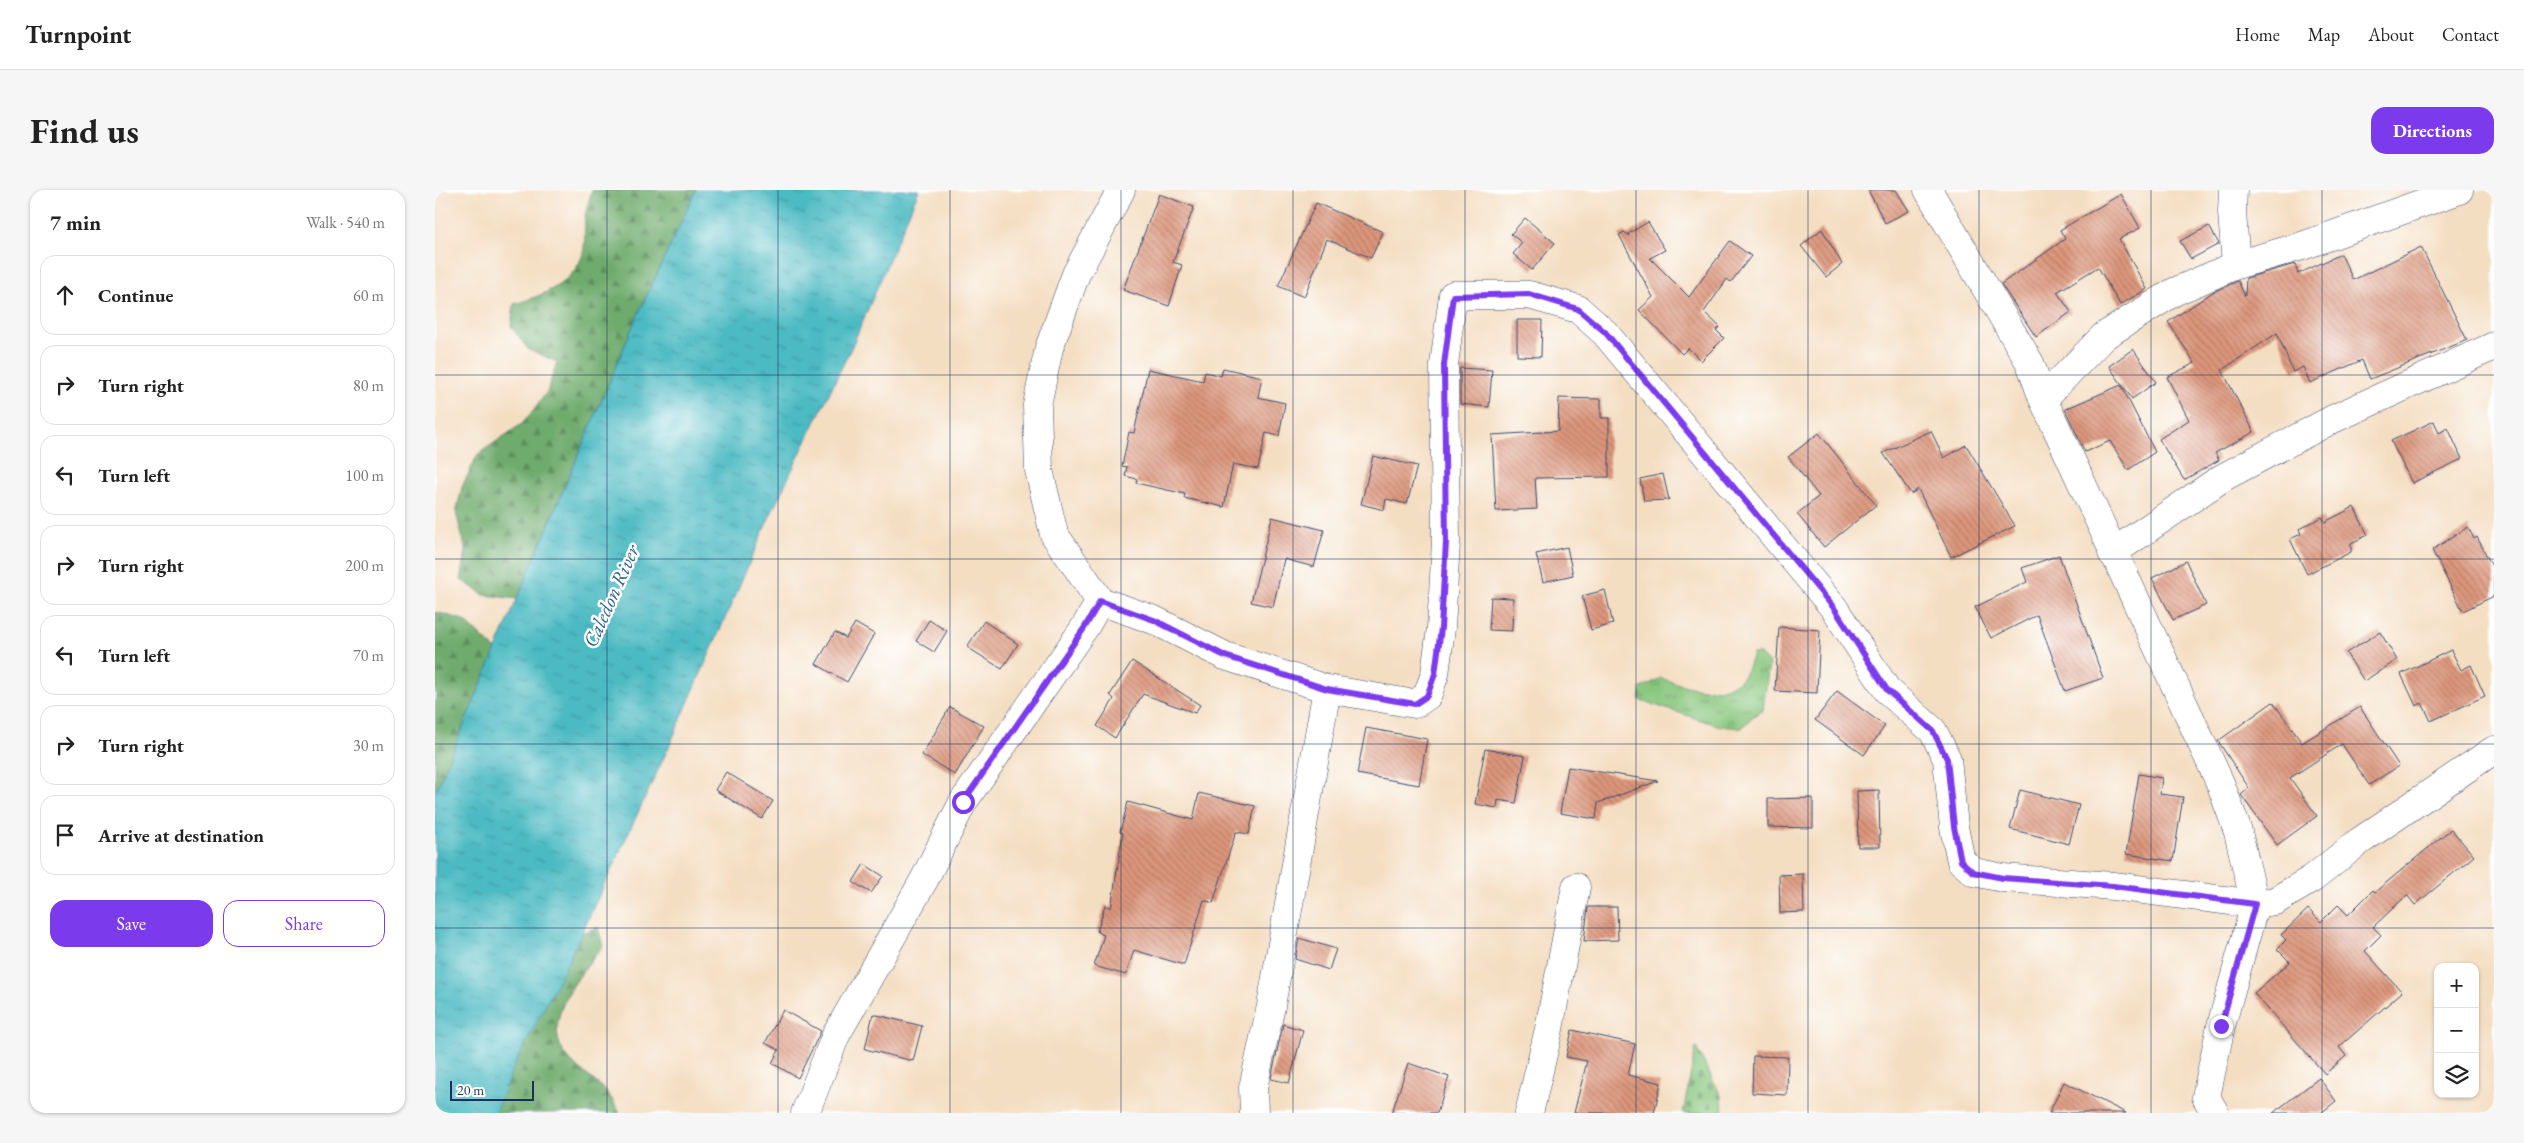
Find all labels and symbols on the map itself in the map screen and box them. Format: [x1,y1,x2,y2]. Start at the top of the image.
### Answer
water label: Caledon River [577,540,646,651]
route start [952,791,975,814]
route end [2210,1015,2233,1038]
scale bar [450,1078,534,1101]

